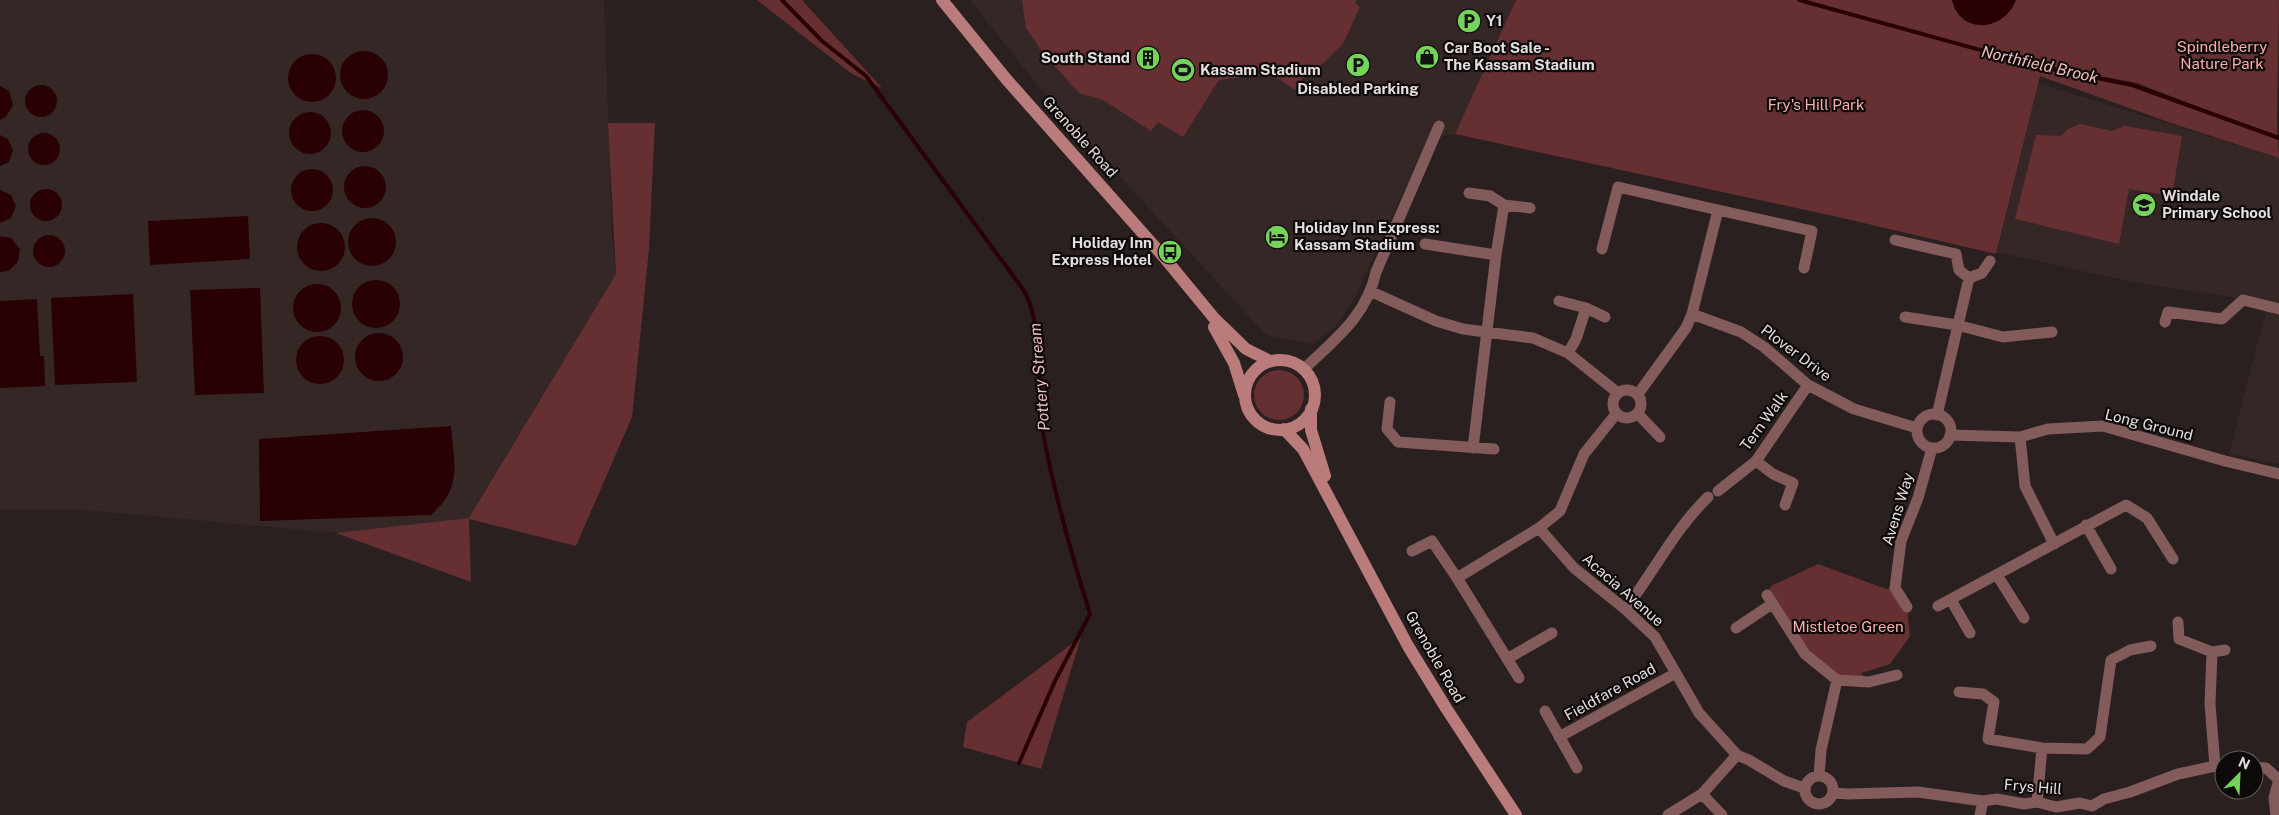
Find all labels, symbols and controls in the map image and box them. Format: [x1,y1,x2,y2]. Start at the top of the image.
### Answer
parking icon: Y1 [1456,8,1482,34]
place label: Y1 [1486,12,1502,29]
park label: Spindleberry Nature Park [2177,38,2267,72]
place label: Car Boot Sale - The Kassam Stadium [1444,39,1595,73]
water label: Northfield Brook [1980,42,2100,87]
shop icon: Car Boot Sale - The Kassam Stadium [1414,44,1440,70]
building icon: South Stand [1135,45,1161,71]
place label: South Stand [1041,49,1130,66]
parking icon: Disabled Parking [1345,52,1371,78]
sports icon: Kassam Stadium [1170,57,1196,83]
place label: Kassam Stadium [1200,61,1321,78]
place label: Disabled Parking [1297,80,1419,97]
street label: Grenoble Road [1040,93,1121,181]
park label: Fry's Hill Park [1768,96,1864,113]
place label: Windale Primary School [2162,187,2272,221]
school or university icon: Windale Primary School [2131,192,2157,218]
place label: Holiday Inn Express: Kassam Stadium [1294,219,1440,253]
hotel icon: Holiday Inn Express: Kassam Stadium [1264,224,1290,250]
place label: Holiday Inn Express Hotel [1051,234,1152,268]
bus stop icon: Holiday Inn Express Hotel [1157,239,1183,265]
street label: Plover Drive [1758,321,1835,384]
water label: Pottery Stream [1025,322,1054,432]
street label: Tern Walk [1736,388,1791,454]
street label: Long Ground [2103,405,2195,444]
street label: Avens Way [1878,471,1917,547]
street label: Acacia Avenue [1579,550,1667,630]
street label: Grenoble Road [1402,608,1469,706]
park label: Mistletoe Green [1792,618,1904,635]
street label: Fieldfare Road [1561,659,1658,724]
north arrow [2214,750,2264,800]
text: N [2236,754,2253,773]
street label: Frys Hill [2003,775,2063,798]

